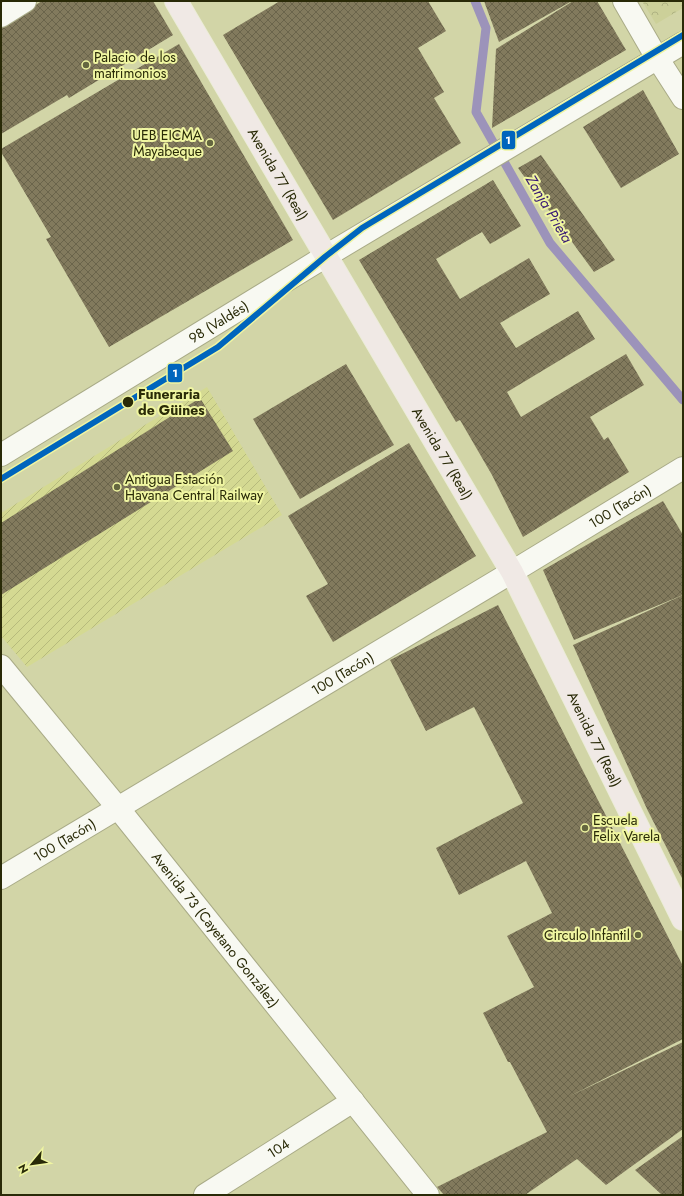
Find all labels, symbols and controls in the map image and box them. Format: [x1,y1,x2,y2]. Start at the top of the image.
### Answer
place label: Palacio de los matrimonios [94,47,176,83]
marker: Palacio de los matrimonios [81,60,91,70]
street label: Avenida 77 (Real) [243,124,313,224]
place label: UEB EICMA Mayabeque [132,125,203,161]
line badge: 1 [501,130,516,150]
text: 1 [505,132,511,148]
marker: UEB EICMA Mayabeque [205,138,215,148]
water label: Zanja Prieta [519,170,578,248]
street label: 98 (Valdés) [185,296,252,348]
line badge: 1 [167,363,183,383]
text: 1 [172,365,178,381]
place label: Funeraria de Güines [138,384,205,420]
marker: Funeraria de Güines [121,395,135,409]
street label: Avenida 77 (Real) [407,403,477,503]
place label: Antigua Estación Havana Central Railway [125,469,264,505]
street label: 100 (Tacón) [585,480,655,533]
marker: Antigua Estación Havana Central Railway [112,482,122,492]
street label: 100 (Tacón) [307,647,377,700]
street label: Avenida 77 (Real) [562,688,626,790]
place label: Escuela Felix Varela [593,810,660,846]
street label: 100 (Tacón) [29,814,99,866]
marker: Escuela Felix Varela [580,823,590,833]
street label: Avenida 73 (Cayetano González) [147,848,284,1012]
place label: Circulo Infantil [544,925,630,945]
marker: Circulo Infantil [633,930,643,940]
street label: 104 [263,1134,293,1163]
north arrow [12,1144,52,1184]
text: N [14,1161,32,1177]

